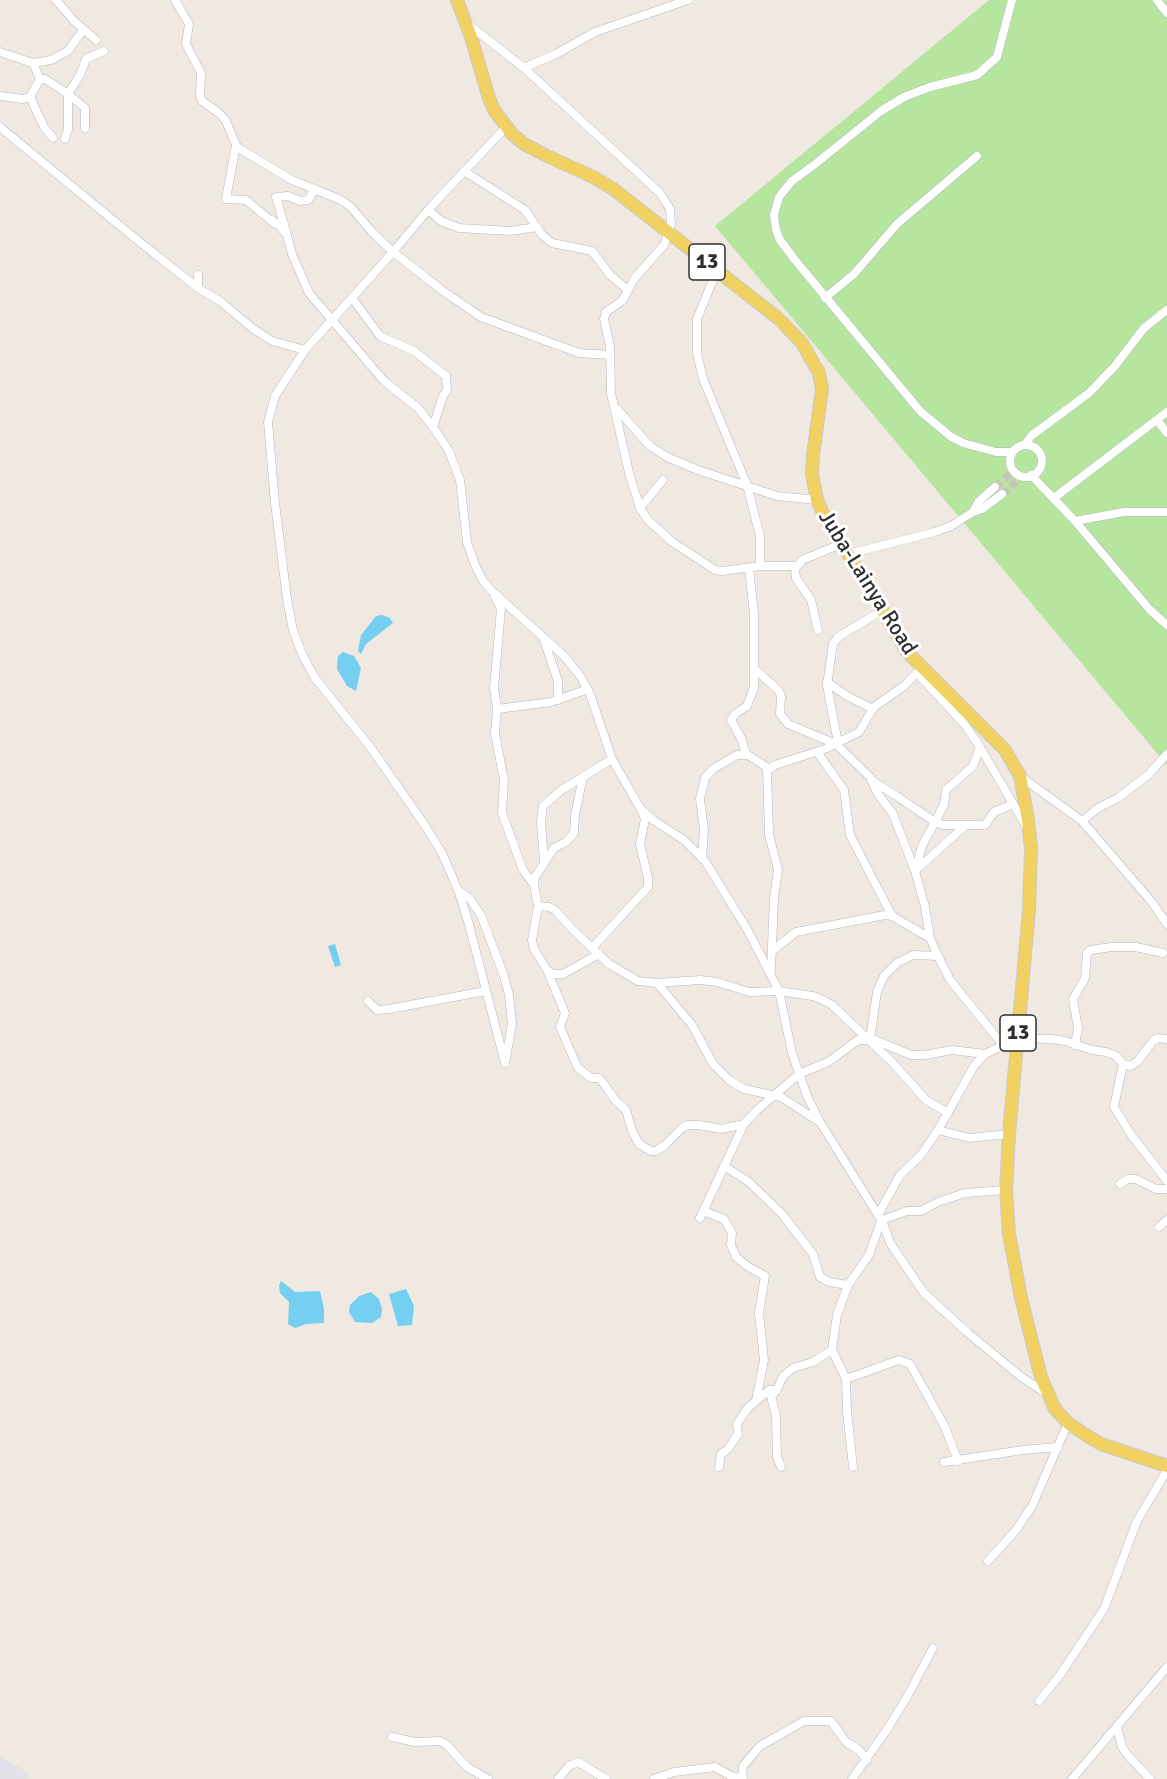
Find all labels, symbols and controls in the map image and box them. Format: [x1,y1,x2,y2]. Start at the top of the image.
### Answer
road number: 13 [689,244,725,280]
street label: Juba-Lainya Road [812,506,922,660]
road number: 13 [1000,1015,1036,1051]

